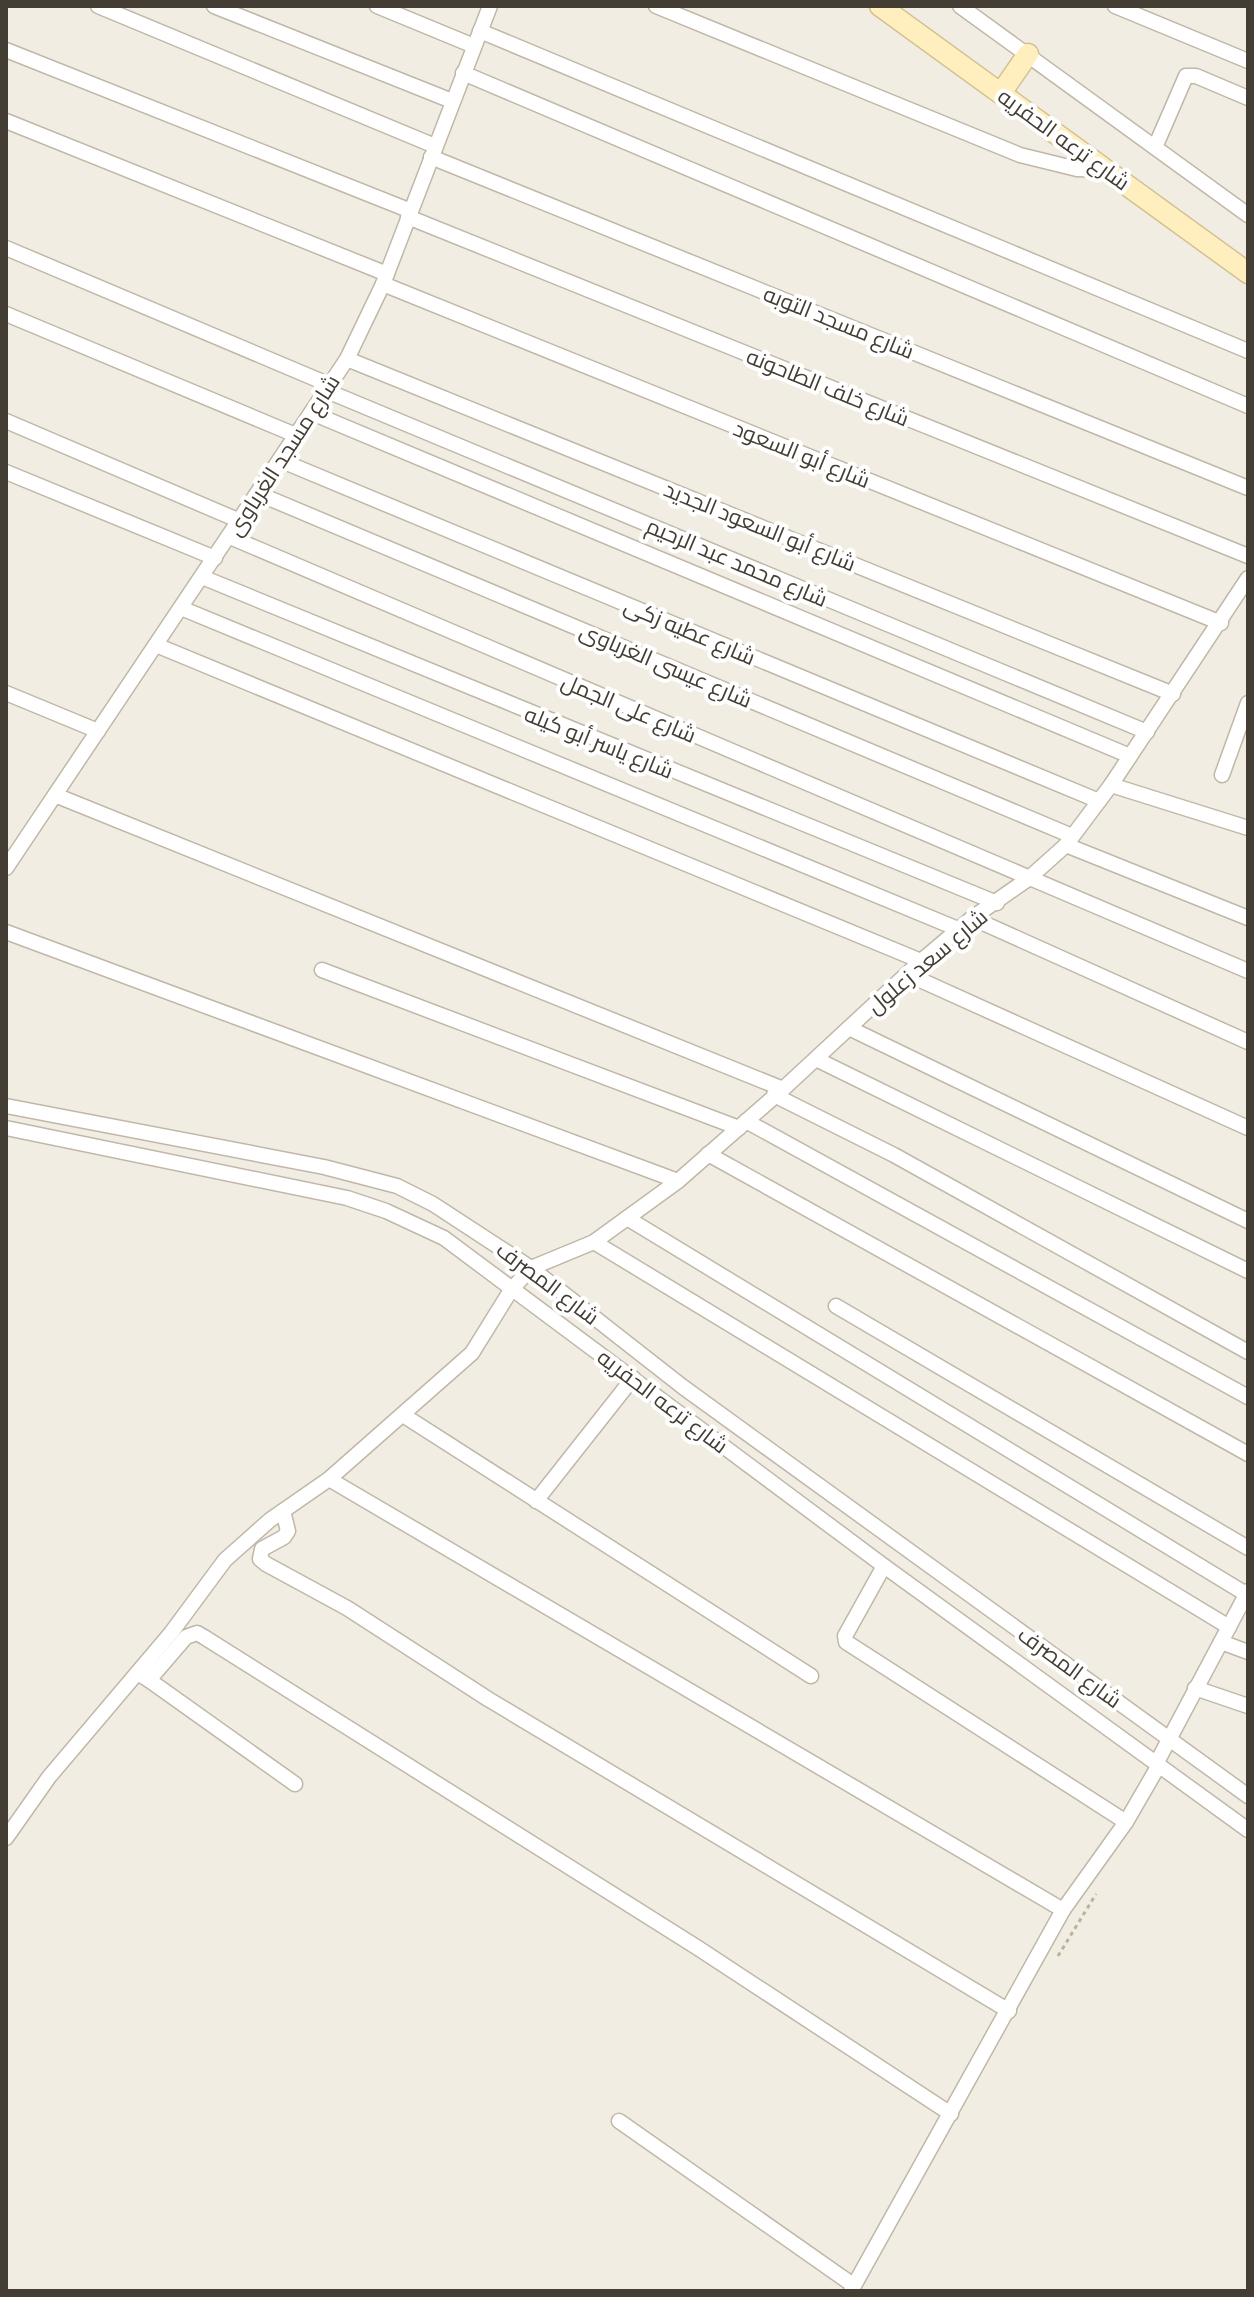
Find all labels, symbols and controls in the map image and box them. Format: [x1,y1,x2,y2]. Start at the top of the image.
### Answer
street label: شارع ترعه الحفريه [991,79,1137,199]
street label: شارع مسجد التوبه [758,276,920,368]
street label: شارع خلف الطاحونه [741,339,915,435]
street label: شارع مسجد الغرباوى [218,367,348,543]
street label: شارع أبو السعود [728,411,876,497]
street label: شارع أبو السعود الجديد [659,472,861,580]
street label: شارع محمد عبد الرحيم [641,508,833,616]
street label: شارع عطيه زكى [619,588,761,674]
street label: شارع عيسى الغرباوى [574,613,758,717]
street label: شارع على الجمل [556,664,702,752]
street label: شارع ياسر أبو كيله [519,697,679,787]
street label: شارع سعد زعلول [859,900,995,1022]
street label: شارع المصرف [489,1233,607,1333]
street label: شارع ترعه الحفريه [590,1340,736,1462]
street label: شارع المصرف [1011,1618,1129,1716]

